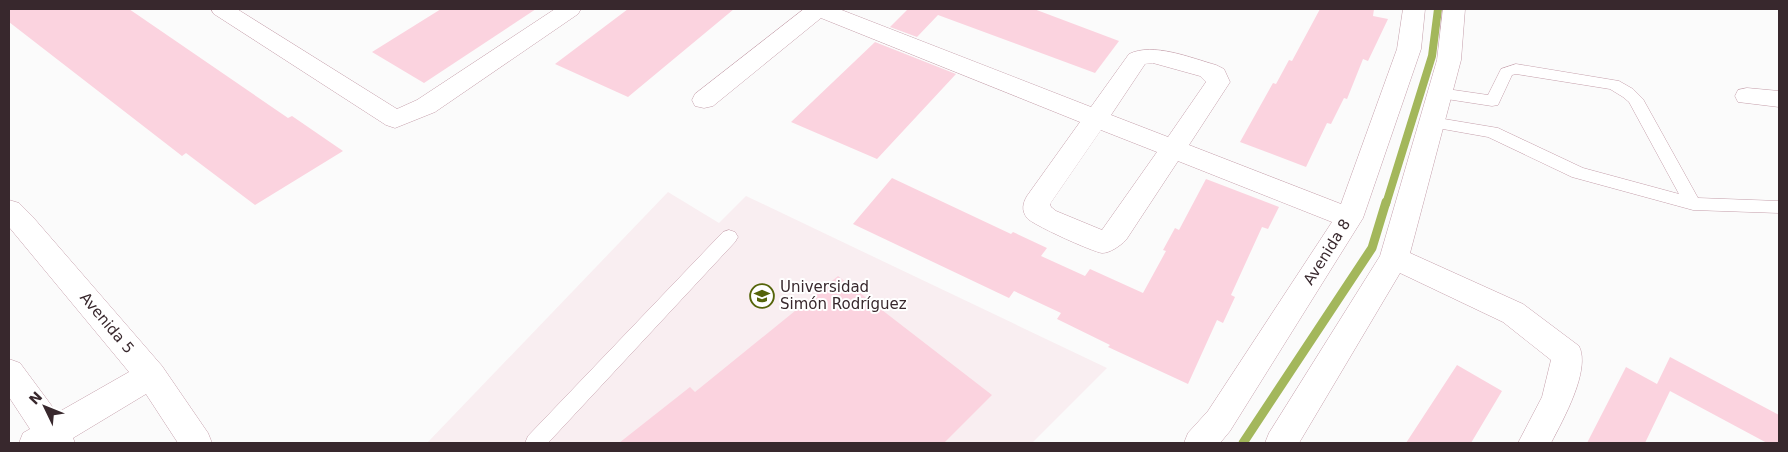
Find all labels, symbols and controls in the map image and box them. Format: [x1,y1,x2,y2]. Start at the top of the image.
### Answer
street label: Avenida 8 [1300,216,1354,288]
place label: Universidad Simón Rodríguez [780,278,907,313]
school or university icon: Universidad Simón Rodríguez [749,283,775,309]
street label: Avenida 5 [76,289,138,357]
north arrow [20,382,70,432]
text: N [26,388,45,408]

